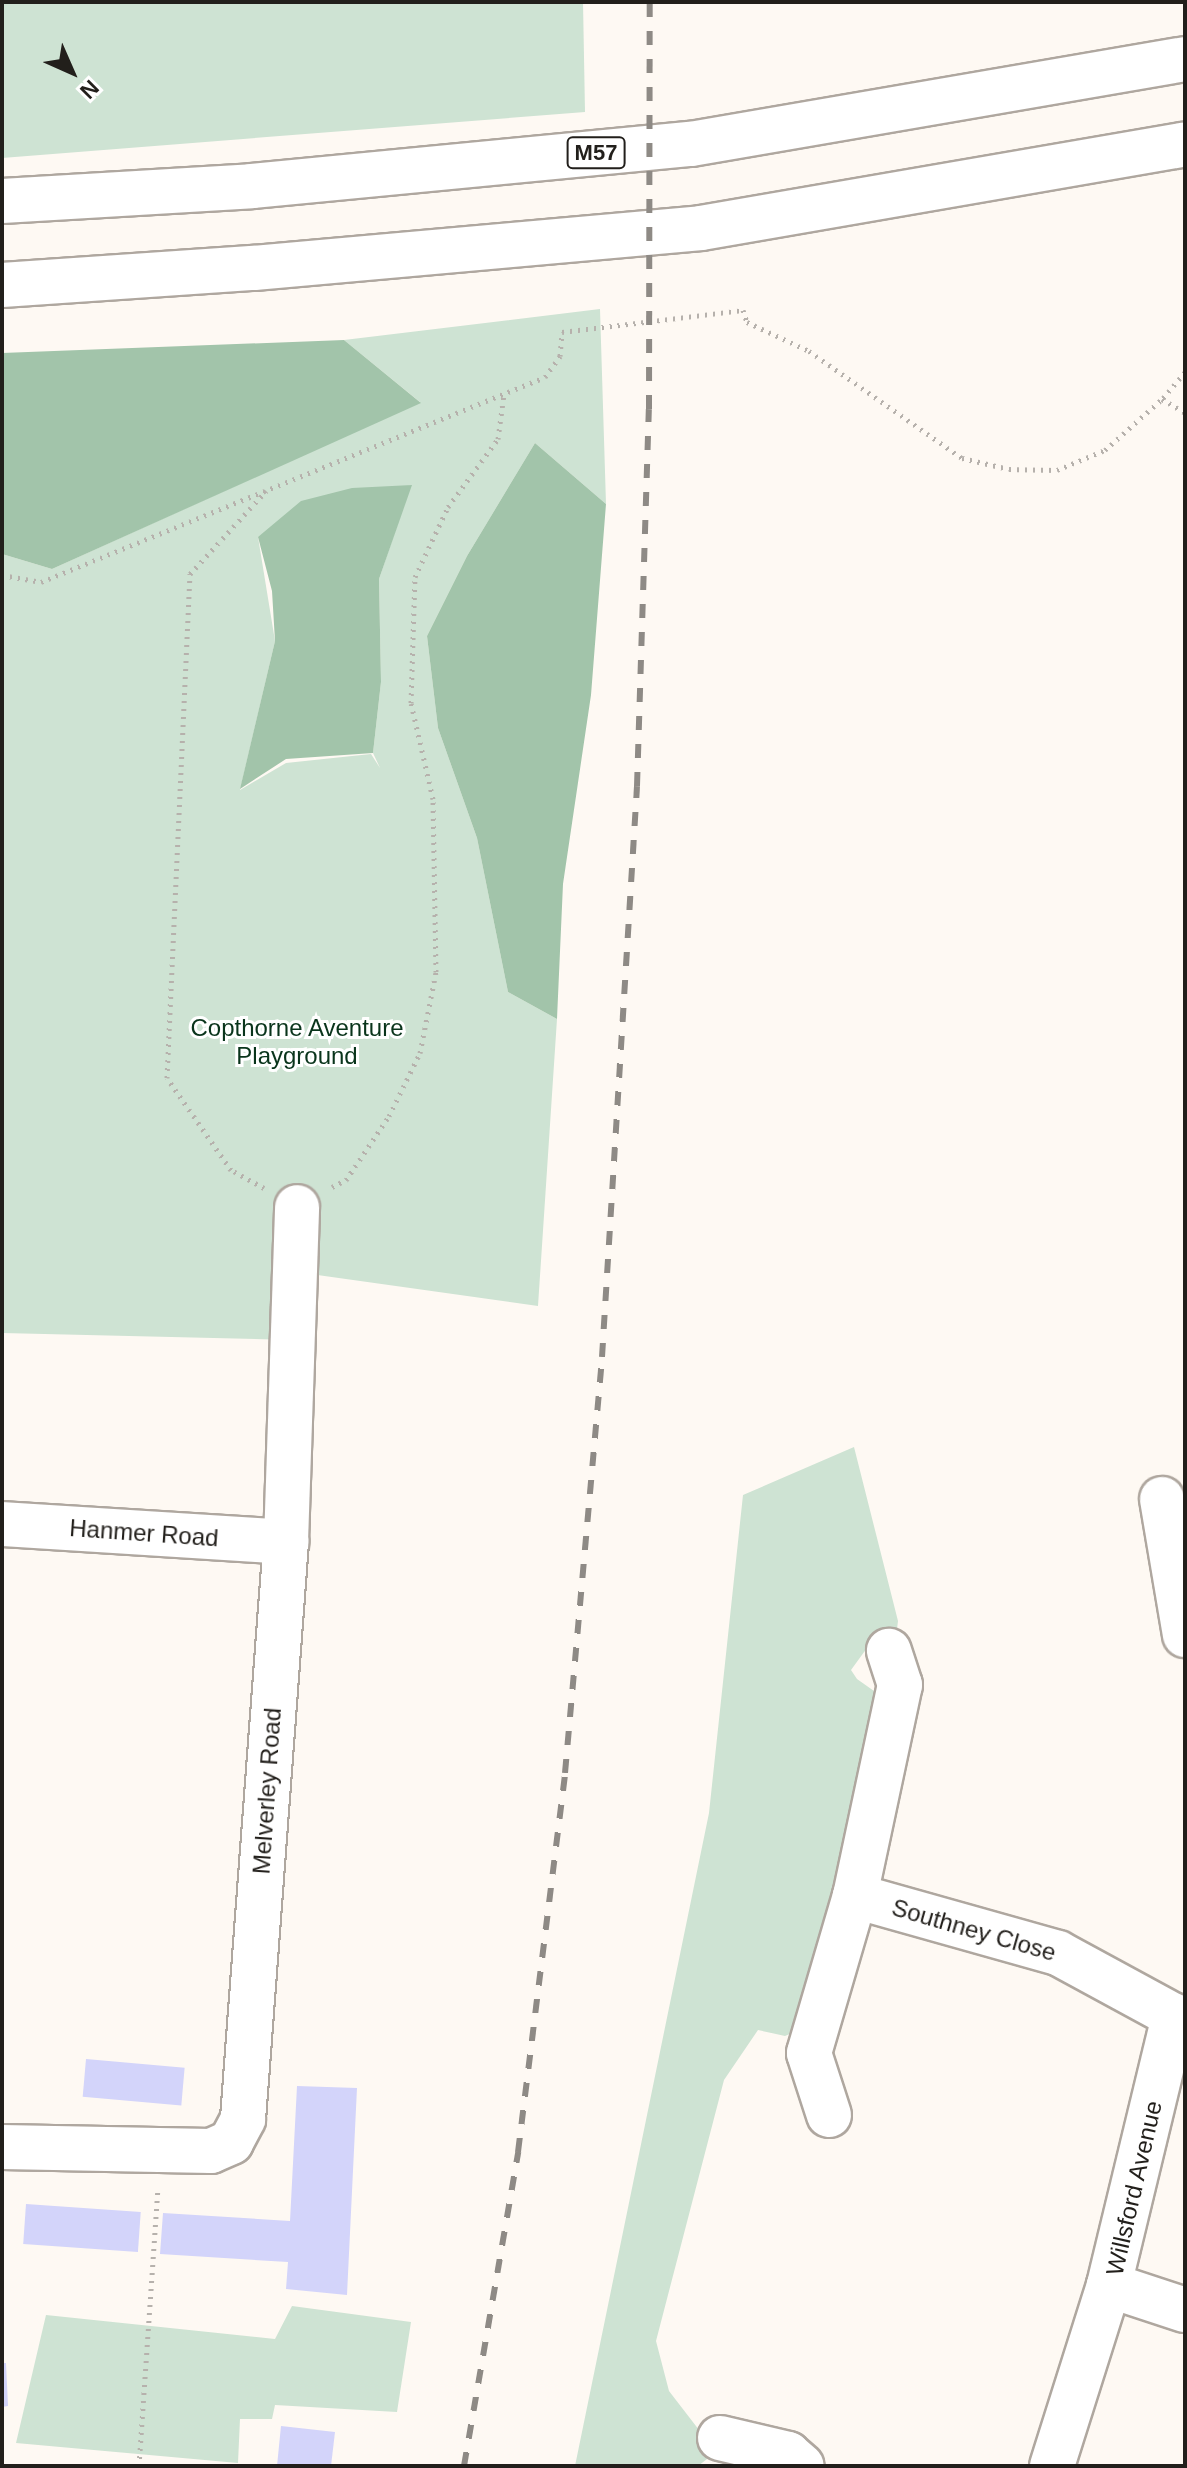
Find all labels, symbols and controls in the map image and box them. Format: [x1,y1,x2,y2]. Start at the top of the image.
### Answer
north arrow [32,32,112,112]
text: N [75,75,104,104]
road number: M57 [566,135,626,171]
park label: Copthorne Aventure Playground [190,1014,404,1070]
street label: Hanmer Road [68,1513,220,1553]
street label: Melverley Road [247,1707,287,1875]
street label: Southney Close [889,1893,1059,1967]
street label: Willsford Avenue [1100,2097,1168,2279]

